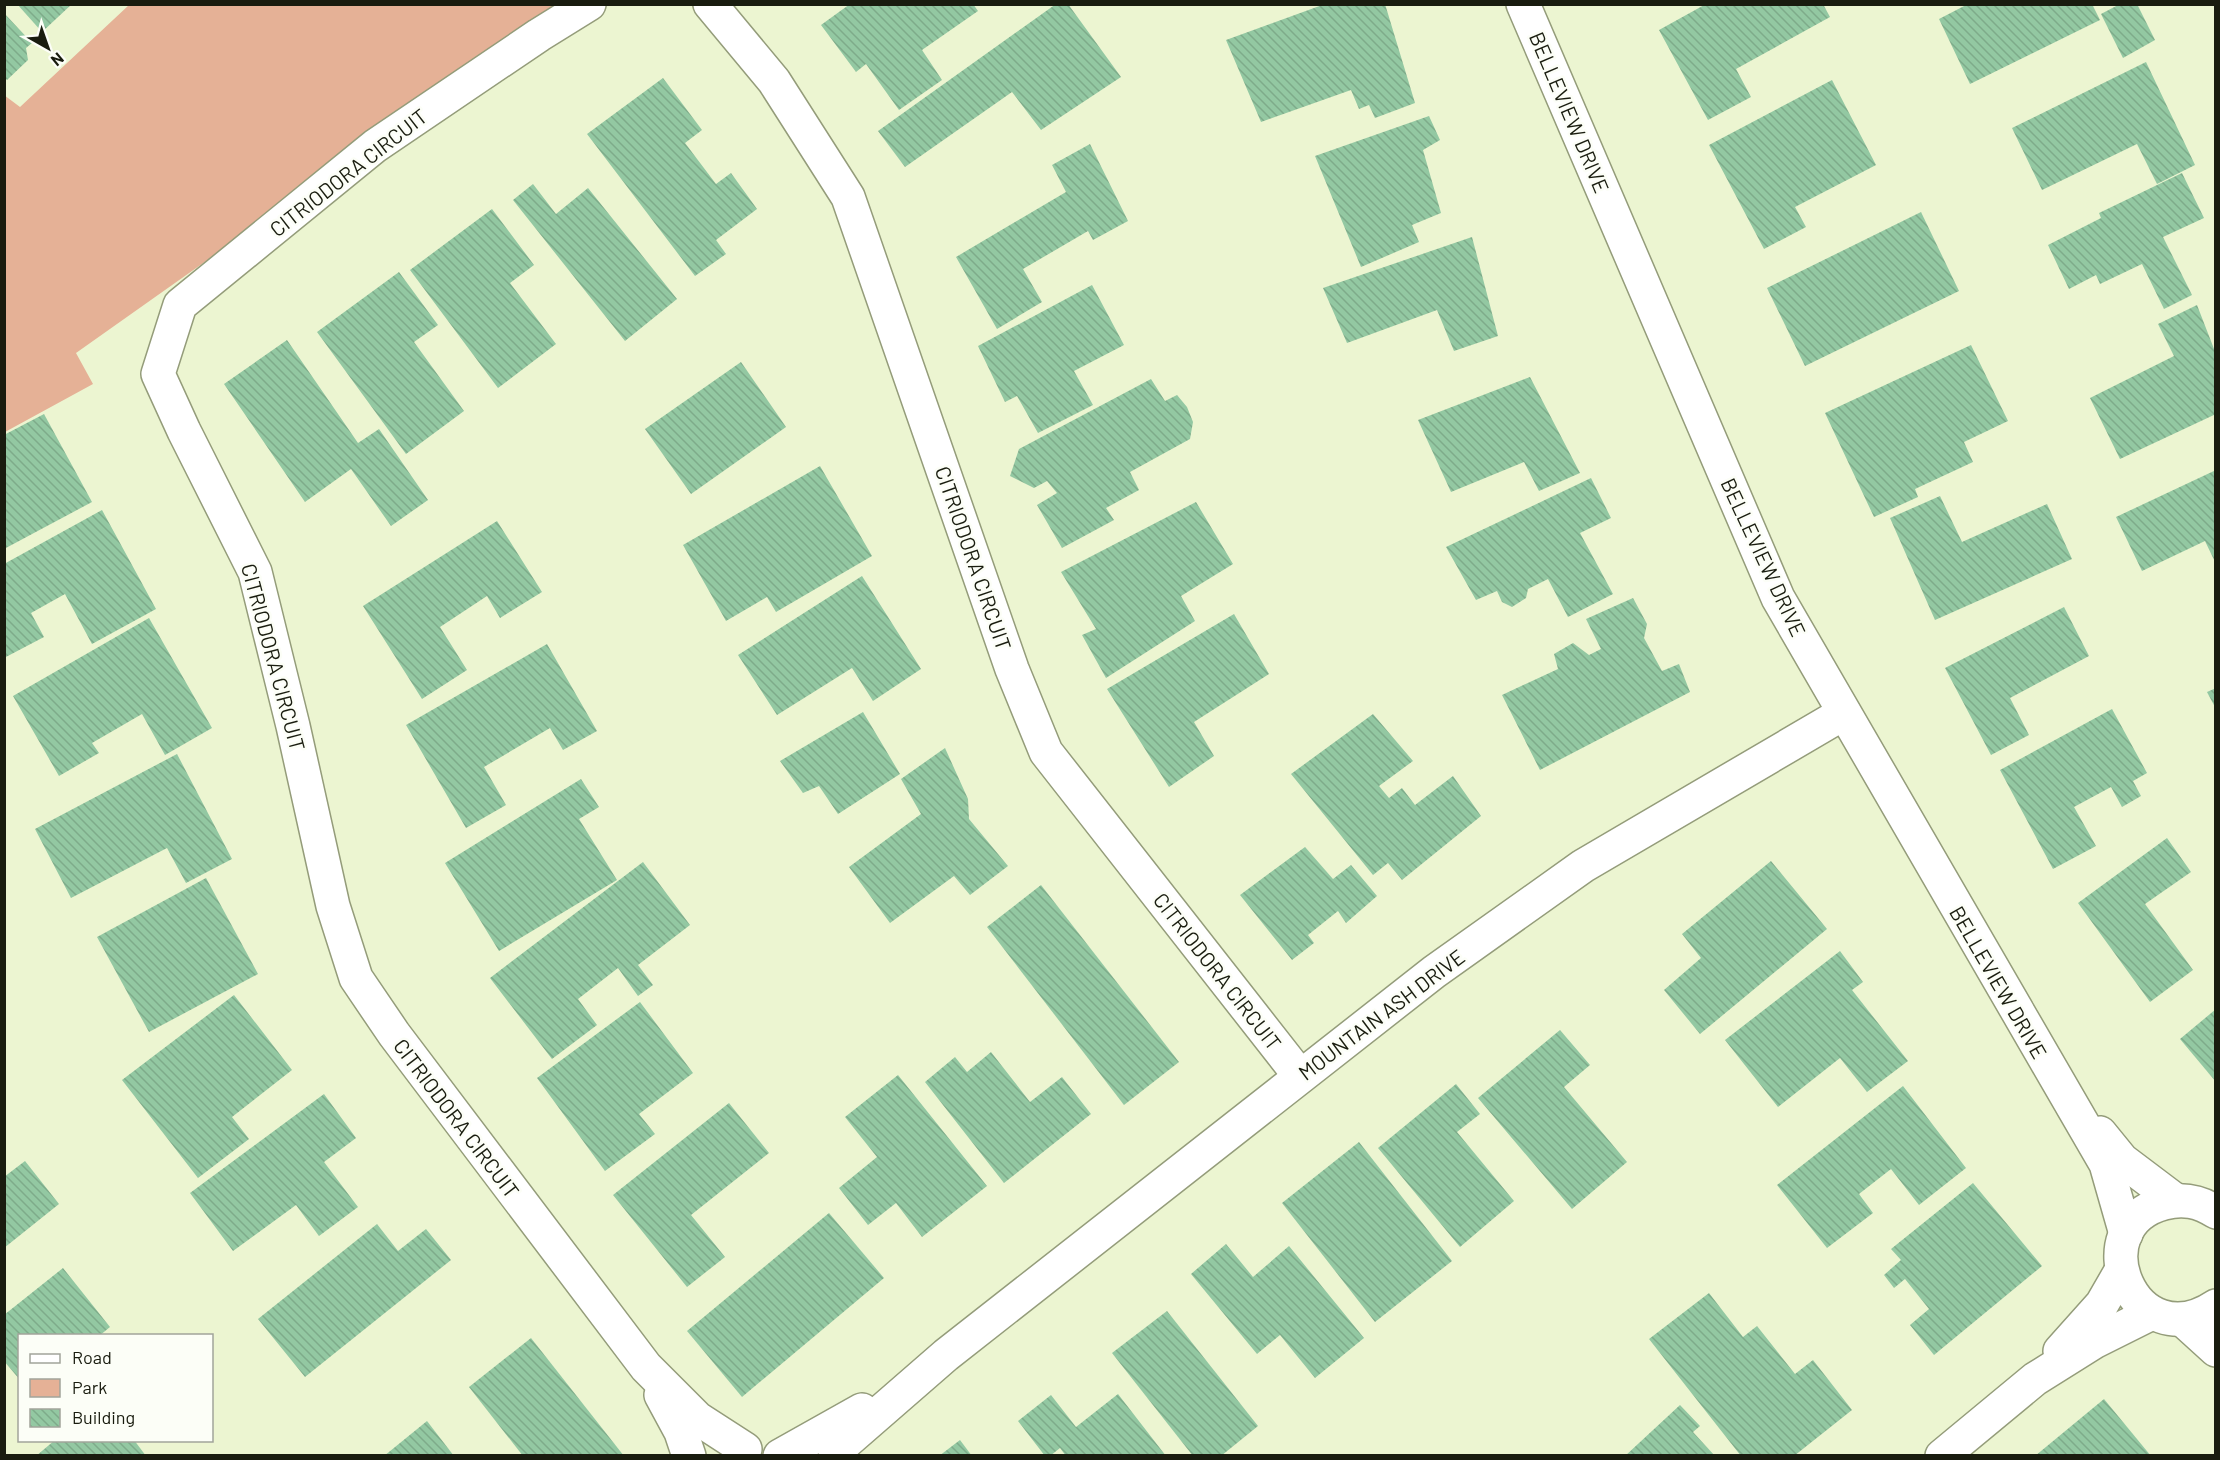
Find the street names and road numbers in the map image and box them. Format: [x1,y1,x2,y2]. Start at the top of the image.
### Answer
street label: BELLEVIEW DRIVE [1525,28,1615,196]
street label: CITRIODORA CIRCUIT [264,103,432,241]
street label: CITRIODORA CIRCUIT [931,463,1017,653]
street label: BELLEVIEW DRIVE [1716,474,1812,640]
street label: CITRIODORA CIRCUIT [237,561,311,753]
street label: CITRIODORA CIRCUIT [1149,887,1287,1055]
street label: BELLEVIEW DRIVE [1945,901,2053,1063]
street label: MOUNTAIN ASH DRIVE [1293,943,1469,1085]
street label: CITRIODORA CIRCUIT [389,1033,525,1203]

